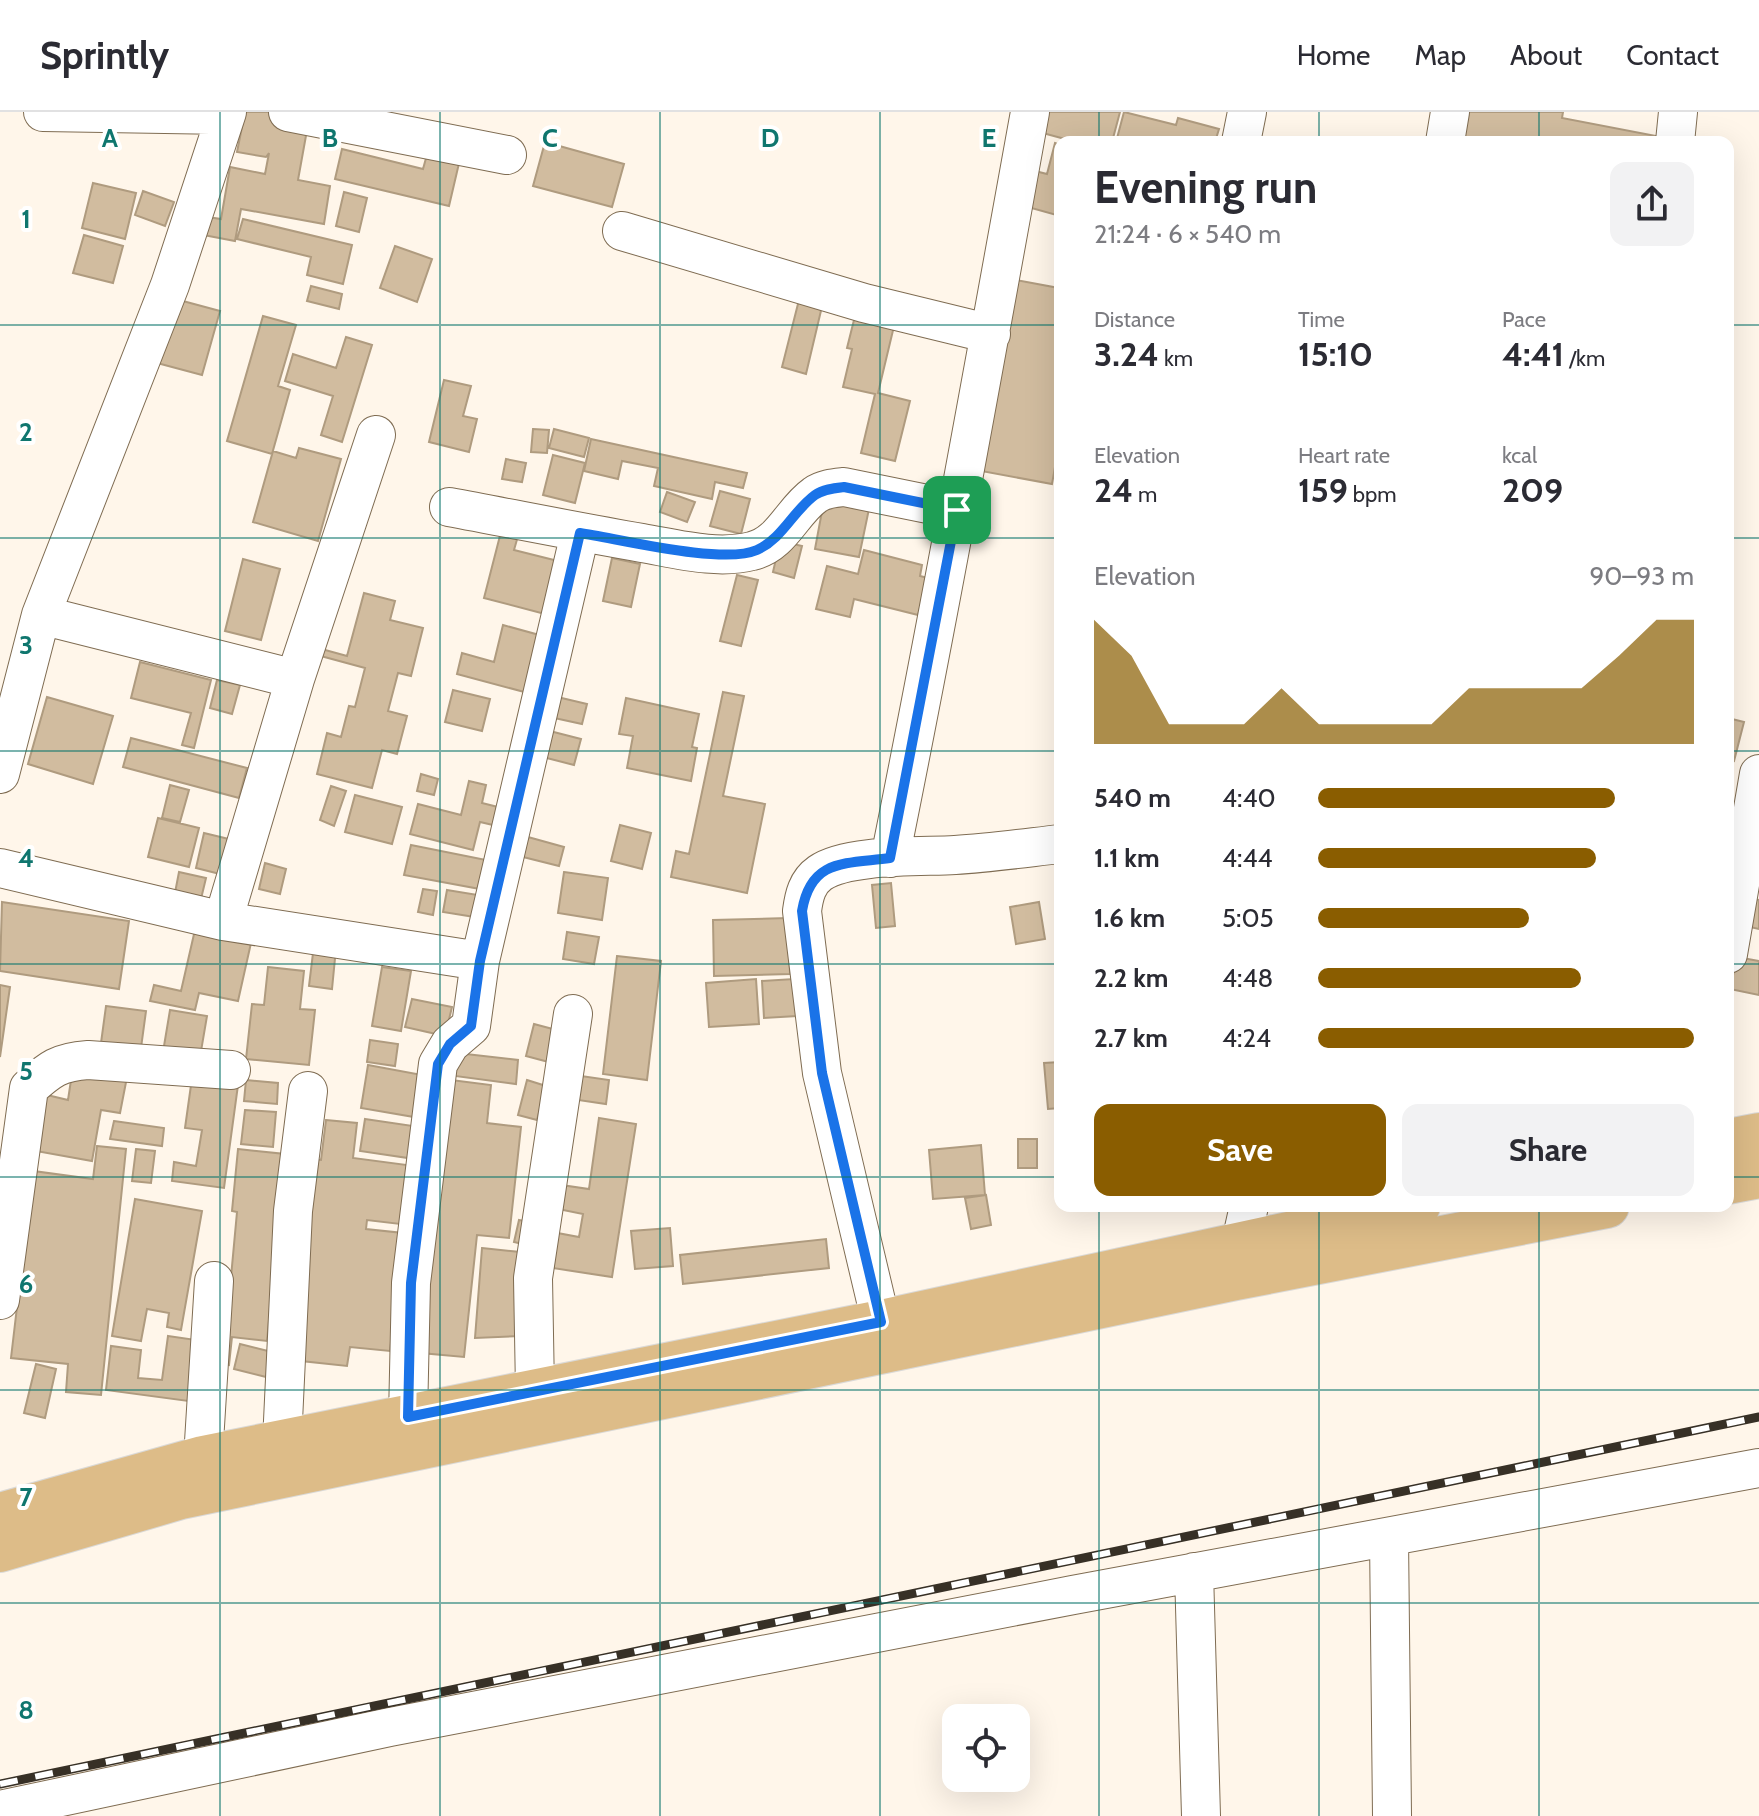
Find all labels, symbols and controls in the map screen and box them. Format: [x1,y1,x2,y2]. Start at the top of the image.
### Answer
text: Sprintly [40,32,169,79]
text: Home [1297,38,1370,72]
text: Map [1414,38,1466,72]
text: About [1510,38,1582,72]
text: Contact [1626,38,1719,72]
text: A [102,122,119,154]
text: B [322,122,338,154]
text: C [542,122,558,154]
text: D [761,122,779,154]
text: E [982,122,996,154]
text: Evening run [1094,161,1317,214]
button: share [1610,162,1694,246]
text: 1 [21,203,31,235]
text: 21:24 · 6 × 540 m [1094,218,1281,250]
text: Distance [1094,306,1175,333]
text: Time [1298,306,1345,333]
text: Pace [1502,306,1546,333]
text: 3.24 [1094,333,1159,375]
text: 15:10 [1298,333,1373,375]
text: 4:41 [1502,333,1564,375]
text: km [1159,345,1193,372]
text: /km [1564,345,1605,372]
text: 2 [19,416,33,448]
text: Elevation [1094,442,1180,469]
text: Heart rate [1298,442,1390,469]
text: kcal [1502,442,1537,469]
text: 24 [1094,469,1133,511]
text: 159 [1298,469,1348,511]
text: 209 [1502,469,1563,511]
pin [923,476,991,544]
text: m [1133,481,1157,508]
text: bpm [1348,481,1397,508]
icon: arrive [935,488,979,532]
text: Elevation [1094,560,1196,592]
text: 90–93 m [1589,560,1694,592]
text: 3 [19,629,33,661]
text: 540 m [1094,782,1171,814]
text: 4:40 [1222,782,1276,814]
text: 4 [18,842,34,874]
text: 1.1 km [1094,842,1160,874]
text: 4:44 [1222,842,1273,874]
text: 1.6 km [1094,902,1165,934]
text: 5:05 [1222,902,1274,934]
text: 2.2 km [1094,962,1168,994]
text: 4:48 [1222,962,1273,994]
text: 2.7 km [1094,1022,1168,1054]
text: 4:24 [1222,1022,1271,1054]
text: 5 [19,1055,33,1087]
button: Save [1094,1104,1386,1196]
button: Share [1402,1104,1694,1196]
text: 6 [19,1268,33,1300]
text: 7 [19,1481,33,1513]
text: 8 [18,1694,34,1726]
map controls [942,1704,1030,1792]
button: locate [942,1704,1030,1792]

